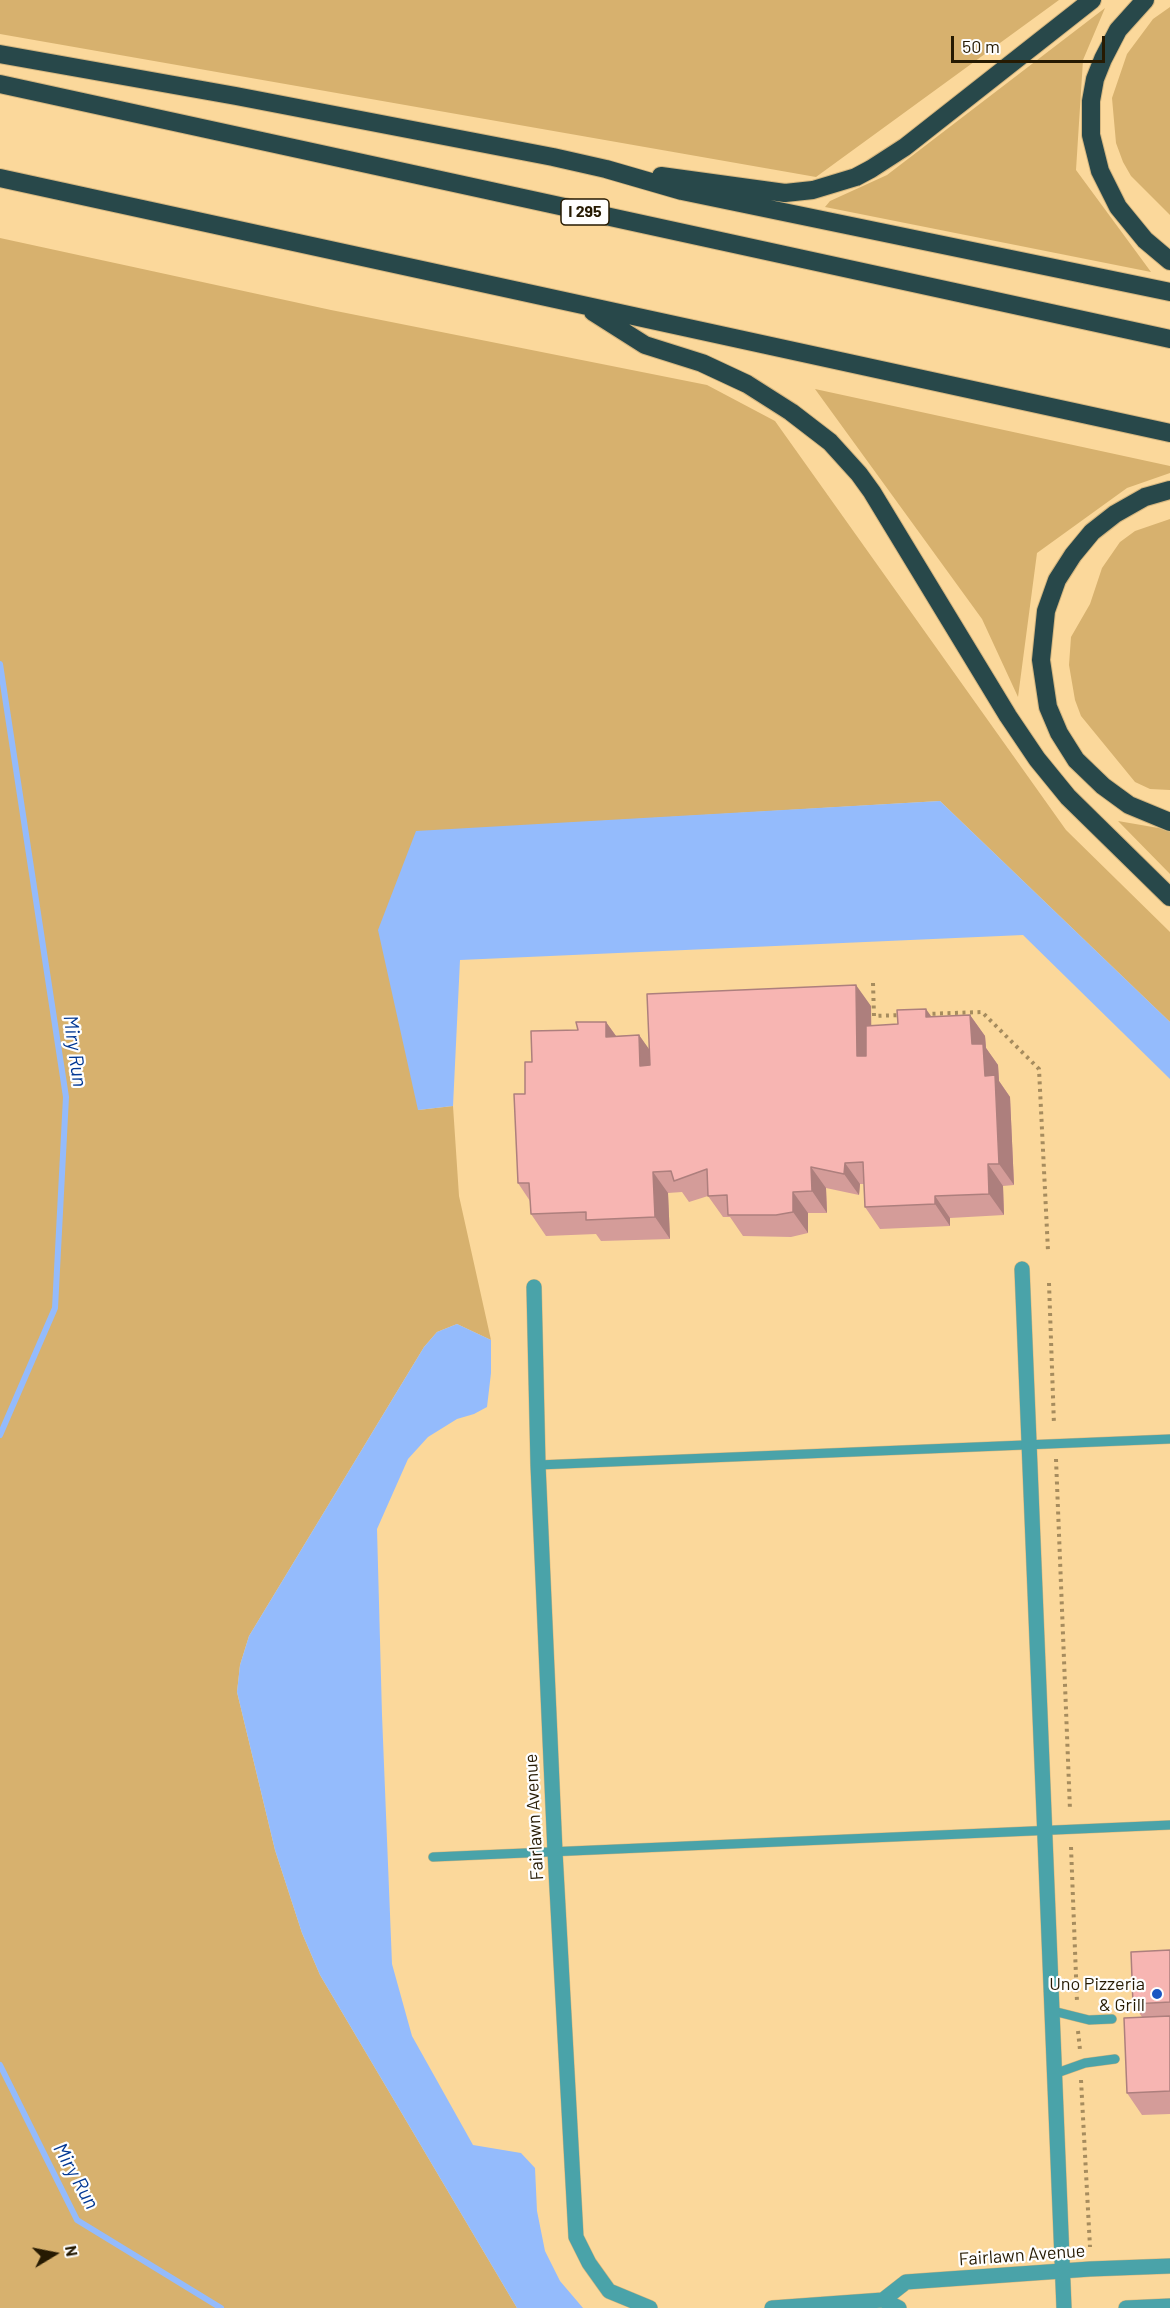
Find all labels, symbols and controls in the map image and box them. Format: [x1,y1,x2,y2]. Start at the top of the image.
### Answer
scale bar [954,24,1108,62]
text: 50 m [962,35,1000,57]
road number: I 295 [561,199,609,225]
water label: Miry Run [58,1014,92,1088]
street label: Fairlawn Avenue [520,1753,548,1881]
place label: Uno Pizzeria & Grill [1049,1973,1145,2016]
marker: Uno Pizzeria & Grill [1150,1987,1164,2001]
water label: Miry Run [48,2139,104,2213]
north arrow [24,2224,84,2284]
street label: Fairlawn Avenue [958,2240,1086,2270]
text: N [62,2244,82,2258]

